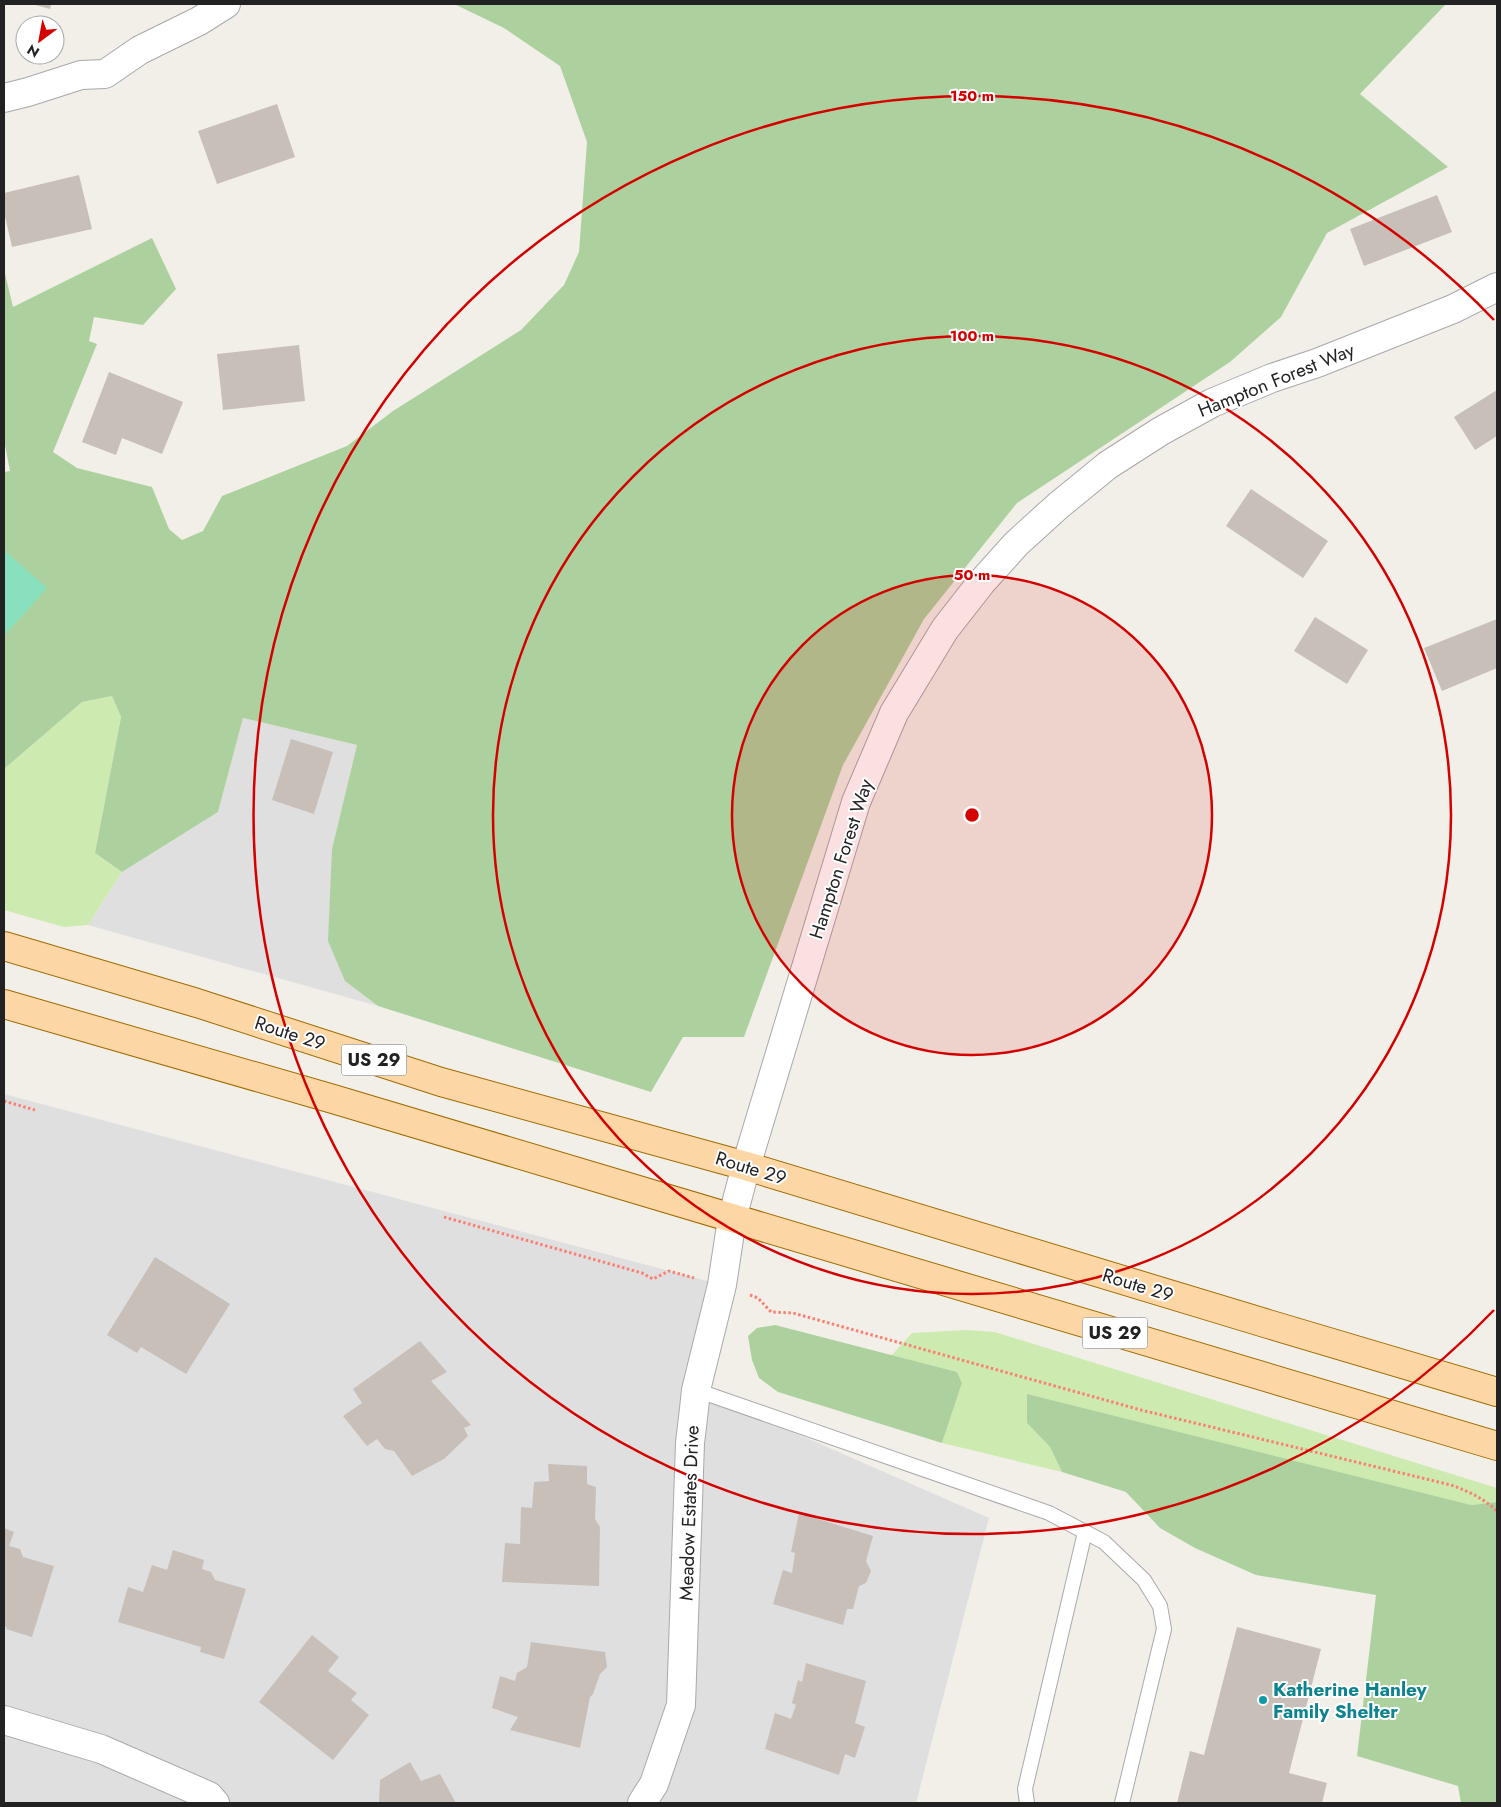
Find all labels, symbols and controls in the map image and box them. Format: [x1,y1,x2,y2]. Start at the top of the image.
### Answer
north arrow [15,15,65,65]
text: N [23,40,43,62]
text: 150 m [950,85,994,107]
text: 100 m [950,325,994,347]
street label: Hampton Forest Way [1194,336,1359,424]
text: 50 m [954,564,990,586]
street label: Hampton Forest Way [802,775,880,942]
centre of rings [963,806,981,824]
street label: Route 29 [251,1009,329,1057]
road number: US 29 [342,1044,406,1076]
street label: Route 29 [712,1144,790,1192]
street label: Route 29 [1099,1261,1177,1309]
road number: US 29 [1082,1318,1148,1349]
street label: Meadow Estates Drive [672,1425,706,1601]
place label: Katherine Hanley Family Shelter [1273,1676,1428,1725]
marker: Katherine Hanley Family Shelter [1257,1694,1269,1706]

